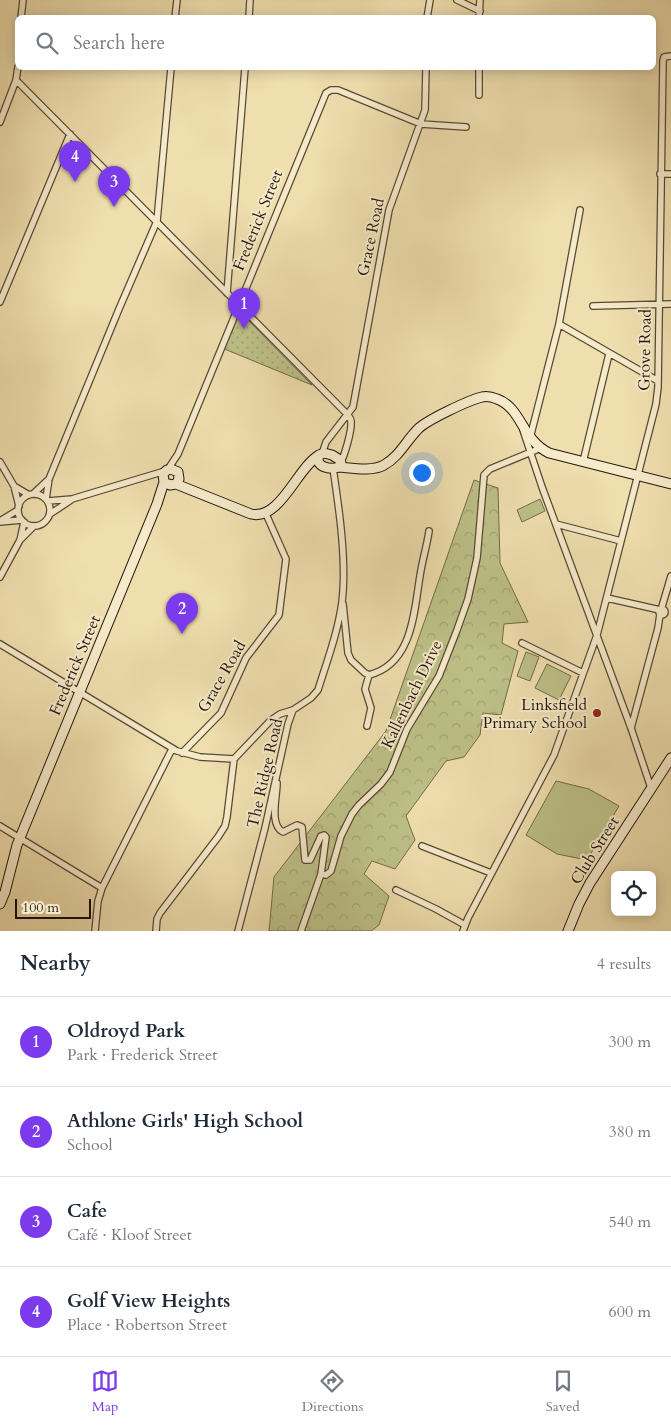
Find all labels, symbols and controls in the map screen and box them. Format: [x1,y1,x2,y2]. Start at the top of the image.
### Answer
search box [15,15,656,70]
icon: search [33,29,61,57]
text: Search here [73,30,165,56]
pin: 4 [59,141,91,182]
pin: 3 [98,166,130,207]
street label: Frederick Street [228,167,288,274]
street label: Grace Road [352,196,390,278]
pin: 1 [228,288,260,329]
street label: Grove Road [633,308,657,391]
your location [409,460,435,486]
pin: 2 [166,593,198,634]
street label: Frederick Street [44,612,106,719]
street label: Grace Road [192,636,251,716]
street label: Kallenbach Drive [376,637,448,752]
place label: Linksfield Primary School [483,694,587,734]
marker: Linksfield Primary School [591,707,603,719]
street label: The Ridge Road [242,716,288,830]
street label: Club Street [565,812,624,889]
map controls [611,871,656,916]
button: locate [611,871,656,916]
scale bar [15,896,91,919]
text: 100 m [22,898,59,917]
text: Nearby [20,949,91,978]
text: 4 results [597,953,651,975]
text: Oldroyd Park [67,1018,185,1044]
text: 1 [32,1031,40,1053]
text: 300 m [609,1031,651,1053]
text: Park · Frederick Street [67,1044,217,1066]
text: Athlone Girls' High School [67,1108,303,1134]
text: 2 [32,1121,40,1143]
text: 380 m [609,1121,651,1143]
text: School [67,1134,112,1156]
text: Cafe [67,1198,107,1224]
text: 3 [32,1211,40,1233]
text: 540 m [609,1211,651,1233]
text: Café · Kloof Street [67,1224,192,1246]
text: Golf View Heights [67,1288,230,1314]
text: 4 [32,1301,40,1323]
text: 600 m [609,1301,651,1323]
text: Place · Robertson Street [67,1314,227,1336]
tab: Map [91,1367,119,1416]
tab: Directions [302,1367,363,1416]
tab: Saved [546,1367,580,1416]

